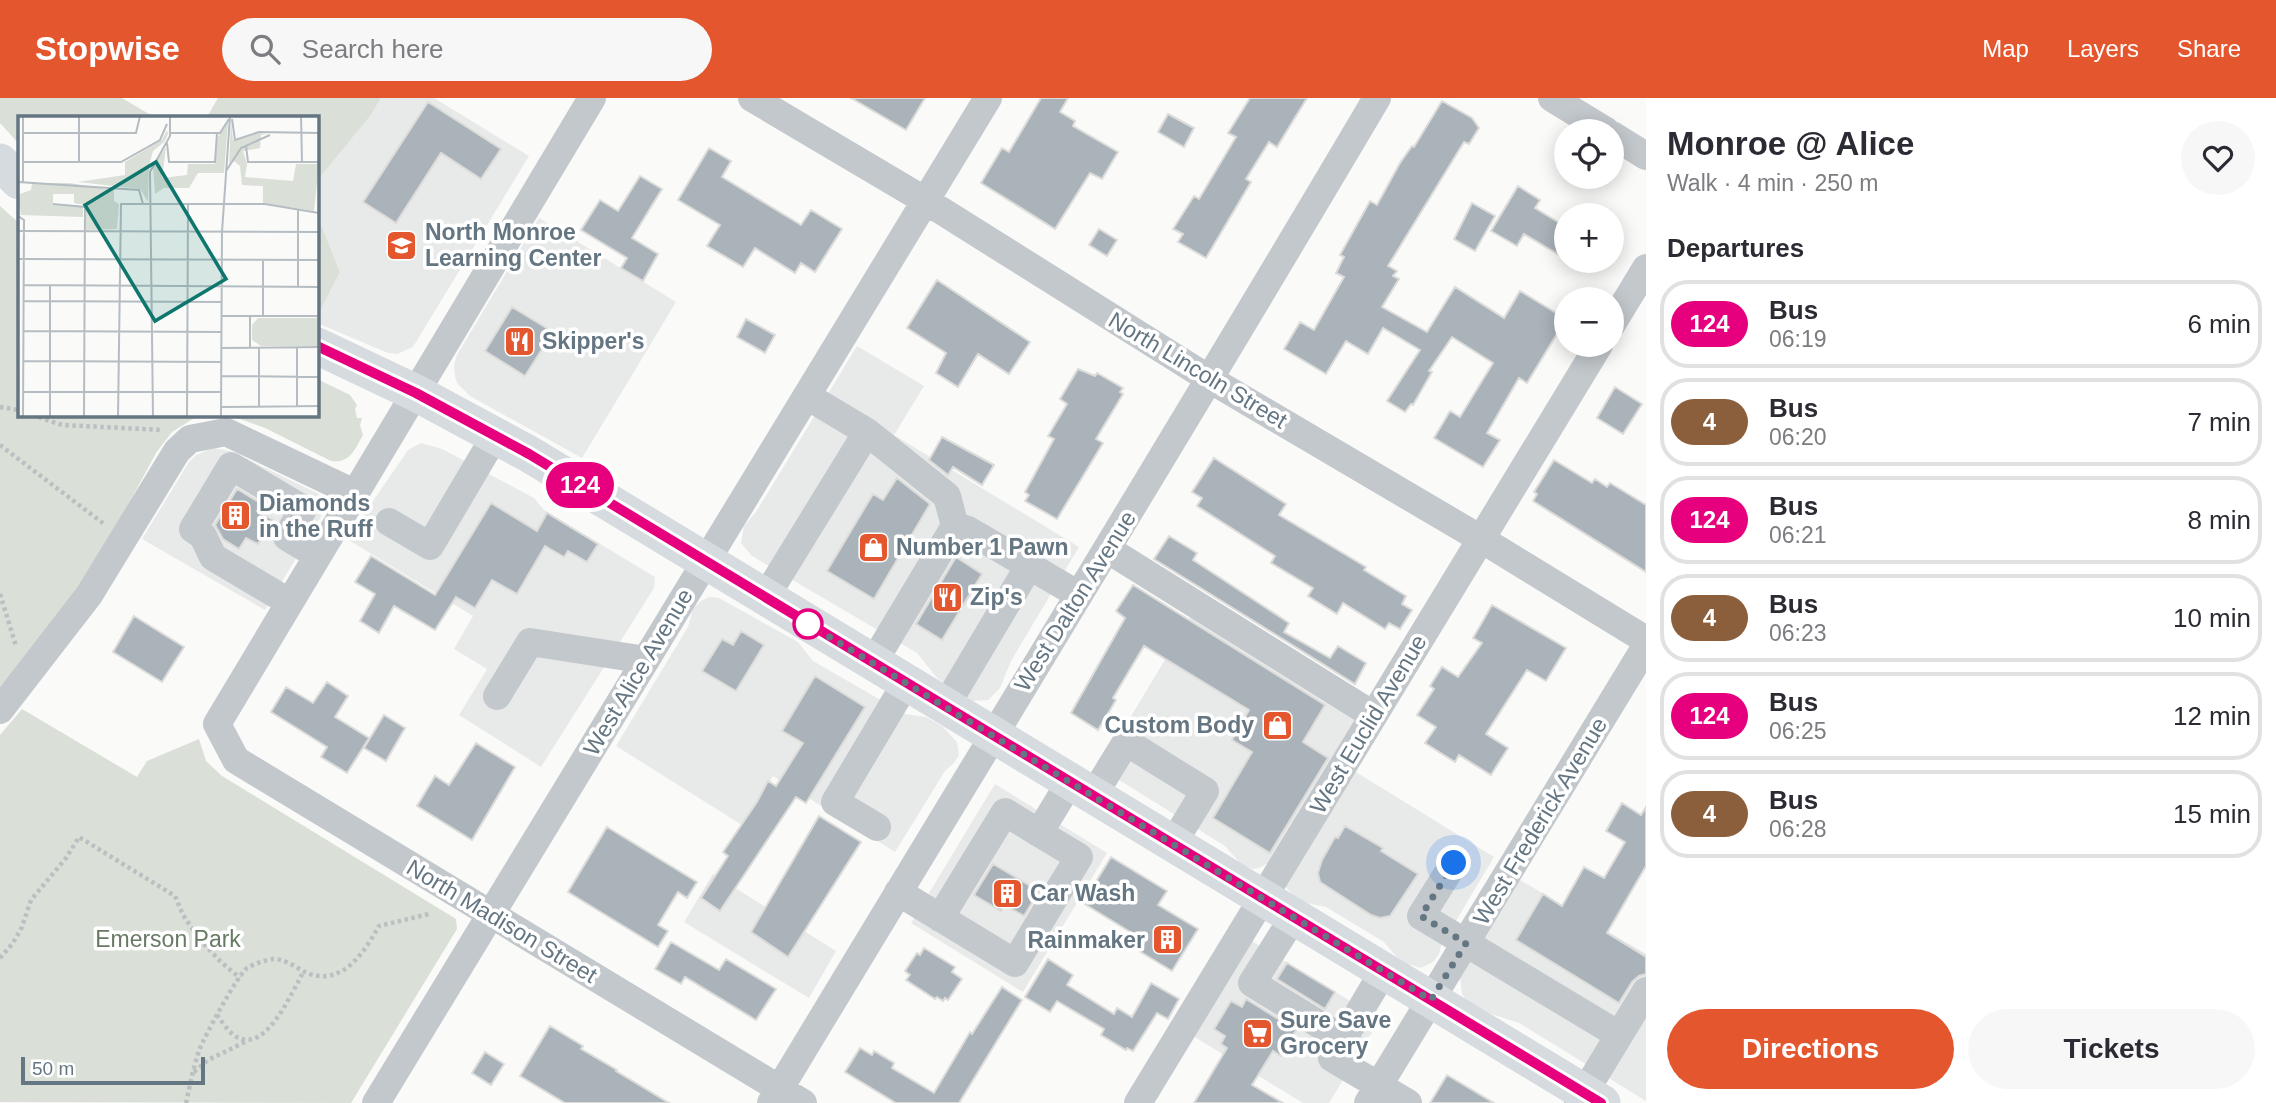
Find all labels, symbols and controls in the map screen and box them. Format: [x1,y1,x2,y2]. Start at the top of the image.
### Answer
search box [222,18,712,81]
text: Stopwise [35,30,180,67]
icon: search [246,30,284,68]
text: Search here [302,34,444,64]
text: Map [1982,35,2029,62]
text: Layers [2067,35,2139,62]
text: Share [2177,35,2241,62]
inset map [18,116,318,416]
map controls [1554,119,1624,357]
button: locate [1554,119,1624,189]
button: heart [2181,121,2255,195]
text: Monroe @ Alice [1667,125,1914,162]
text: Walk · 4 min · 250 m [1667,170,1878,196]
button: + [1554,203,1624,273]
place label: North Monroe Learning Center [425,219,601,271]
school or university icon: North Monroe Learning Center [385,228,419,262]
text: Departures [1667,233,1804,263]
button: − [1554,287,1624,357]
text: Bus [1769,295,1818,325]
street label: North Lincoln Street [1104,307,1292,434]
text: 6 min [2187,309,2251,339]
text: 124 [1689,310,1730,337]
restaurant icon: Skipper's [502,324,536,358]
text: 06:19 [1769,326,1827,352]
place label: Skipper's [542,328,645,354]
text: Bus [1769,393,1818,423]
text: 7 min [2187,407,2251,437]
text: 4 [1703,408,1716,435]
text: 06:20 [1769,424,1827,450]
line badge: 124 [540,462,620,508]
text: 124 [560,471,600,498]
place label: Diamonds in the Ruff [259,490,373,542]
text: Bus [1769,491,1818,521]
building icon: Diamonds in the Ruff [219,499,253,533]
text: 8 min [2187,505,2251,535]
street label: West Dalton Avenue [1009,506,1141,696]
text: 124 [1689,506,1730,533]
text: 06:21 [1769,522,1827,548]
shop icon: Number 1 Pawn [856,530,890,564]
place label: Number 1 Pawn [896,534,1069,560]
restaurant icon: Zip's [930,580,964,614]
street label: West Alice Avenue [578,584,698,760]
place label: Zip's [970,584,1023,610]
text: Bus [1769,589,1818,619]
text: 10 min [2173,603,2251,633]
text: 4 [1703,604,1716,631]
unlabelled marker [793,609,823,639]
text: 06:23 [1769,620,1827,646]
street label: West Euclid Avenue [1304,630,1432,818]
text: Bus [1769,687,1818,717]
text: 12 min [2173,701,2251,731]
text: 124 [1689,702,1730,729]
shop icon: Custom Body [1260,708,1294,742]
place label: Custom Body [1105,712,1254,738]
street label: West Frederick Avenue [1468,713,1612,929]
text: 06:25 [1769,718,1827,744]
text: Bus [1769,785,1818,815]
text: 15 min [2173,799,2251,829]
text: 4 [1703,800,1716,827]
text: 06:28 [1769,816,1827,842]
your location [1436,845,1471,880]
street label: North Madison Street [402,854,602,988]
building icon: Car Wash [990,876,1024,910]
place label: Car Wash [1030,880,1135,906]
building icon: Rainmaker [1151,923,1185,957]
park label: Emerson Park [95,926,241,952]
place label: Rainmaker [1027,927,1145,953]
place label: Sure Save Grocery [1280,1007,1391,1059]
button: Directions [1667,1009,1954,1089]
button: Tickets [1968,1009,2255,1089]
supermarket icon: Sure Save Grocery [1240,1016,1274,1050]
scale bar [21,1054,205,1086]
text: 50 m [32,1058,74,1079]

